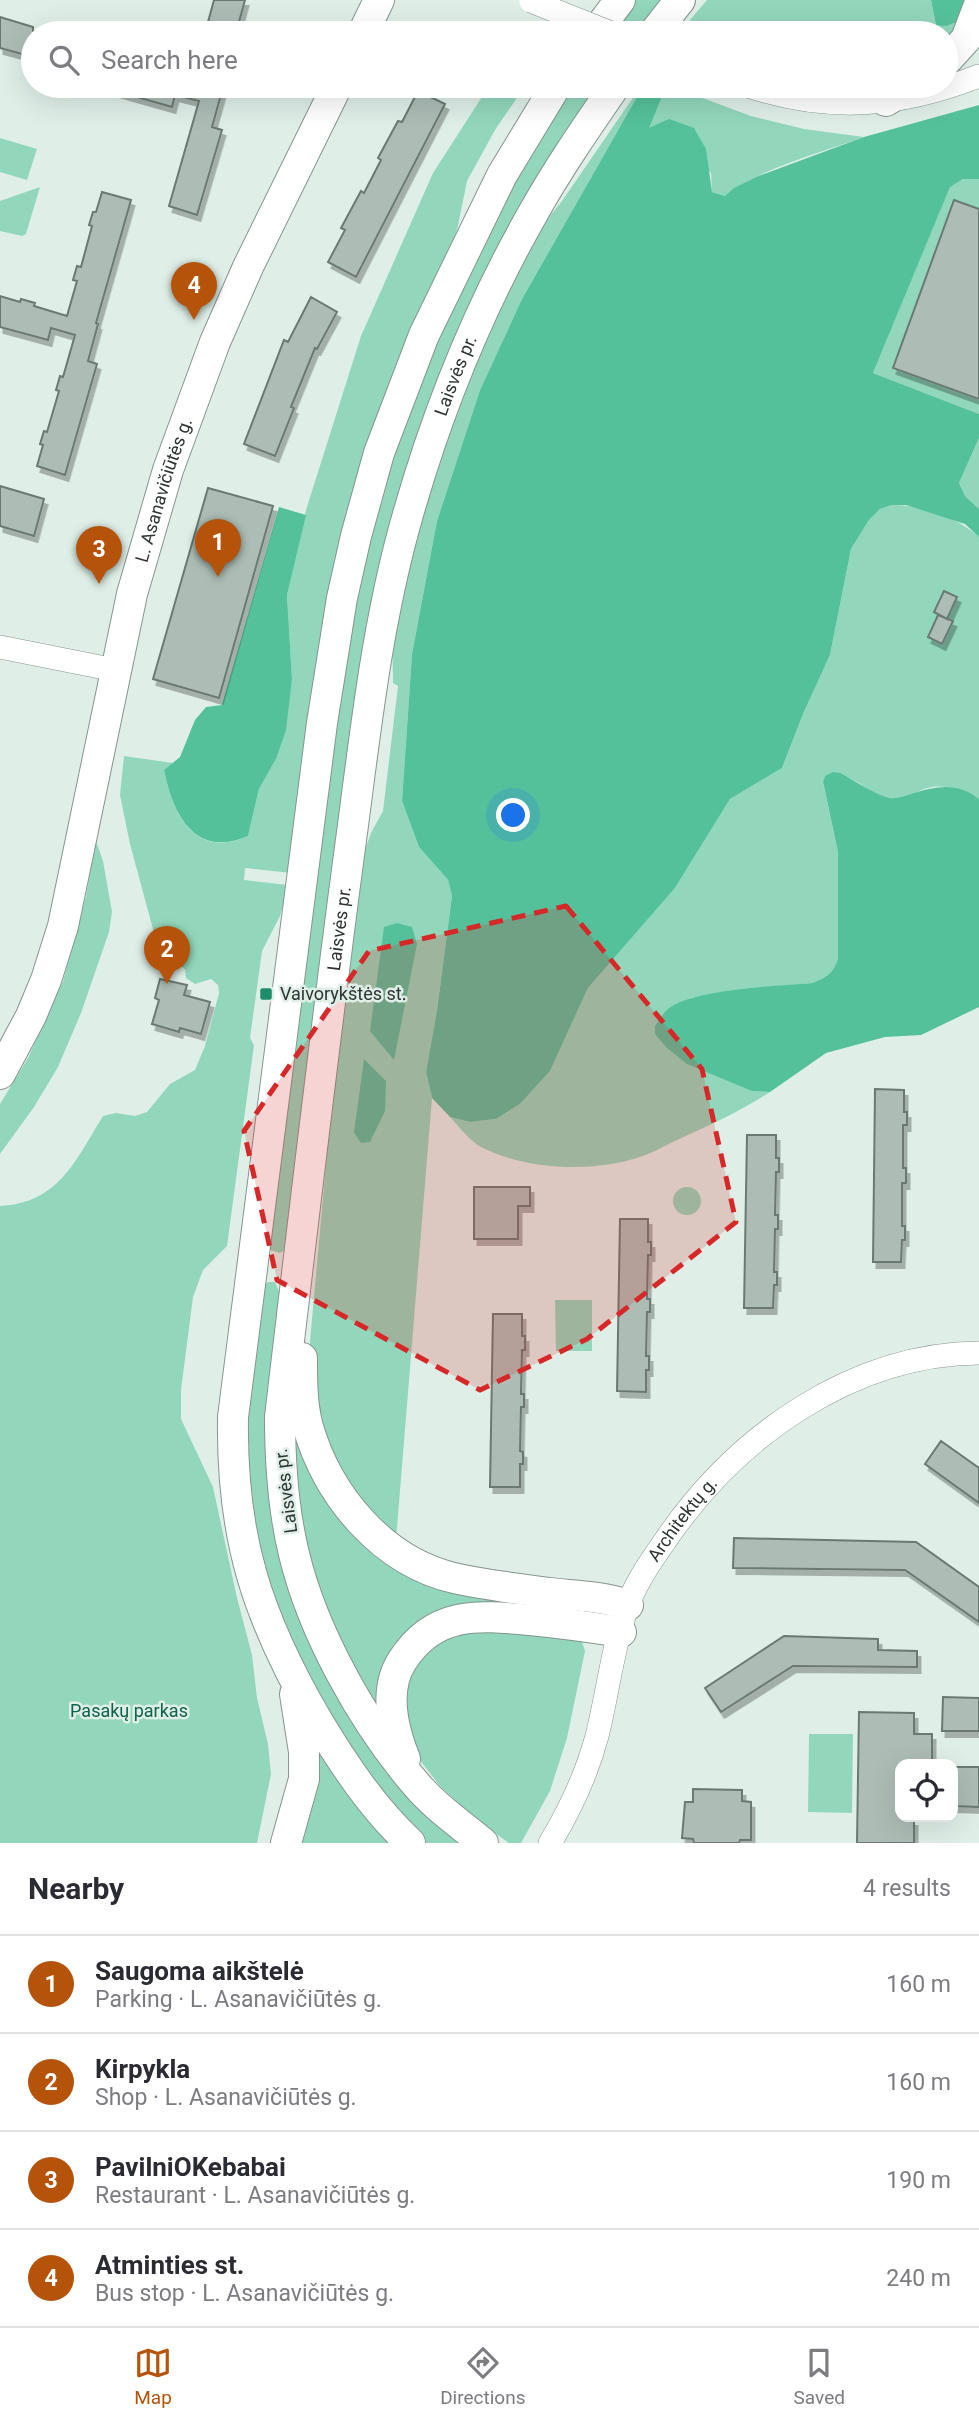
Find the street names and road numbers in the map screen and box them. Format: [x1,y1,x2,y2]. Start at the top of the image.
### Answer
street label: Laisvės pr. [430,332,481,419]
street label: L. Asanavičiūtės g. [131,415,196,565]
street label: Laisvės pr. [323,885,355,972]
street label: Laisvės pr. [270,1448,301,1534]
street label: Architektų g. [643,1472,721,1565]

